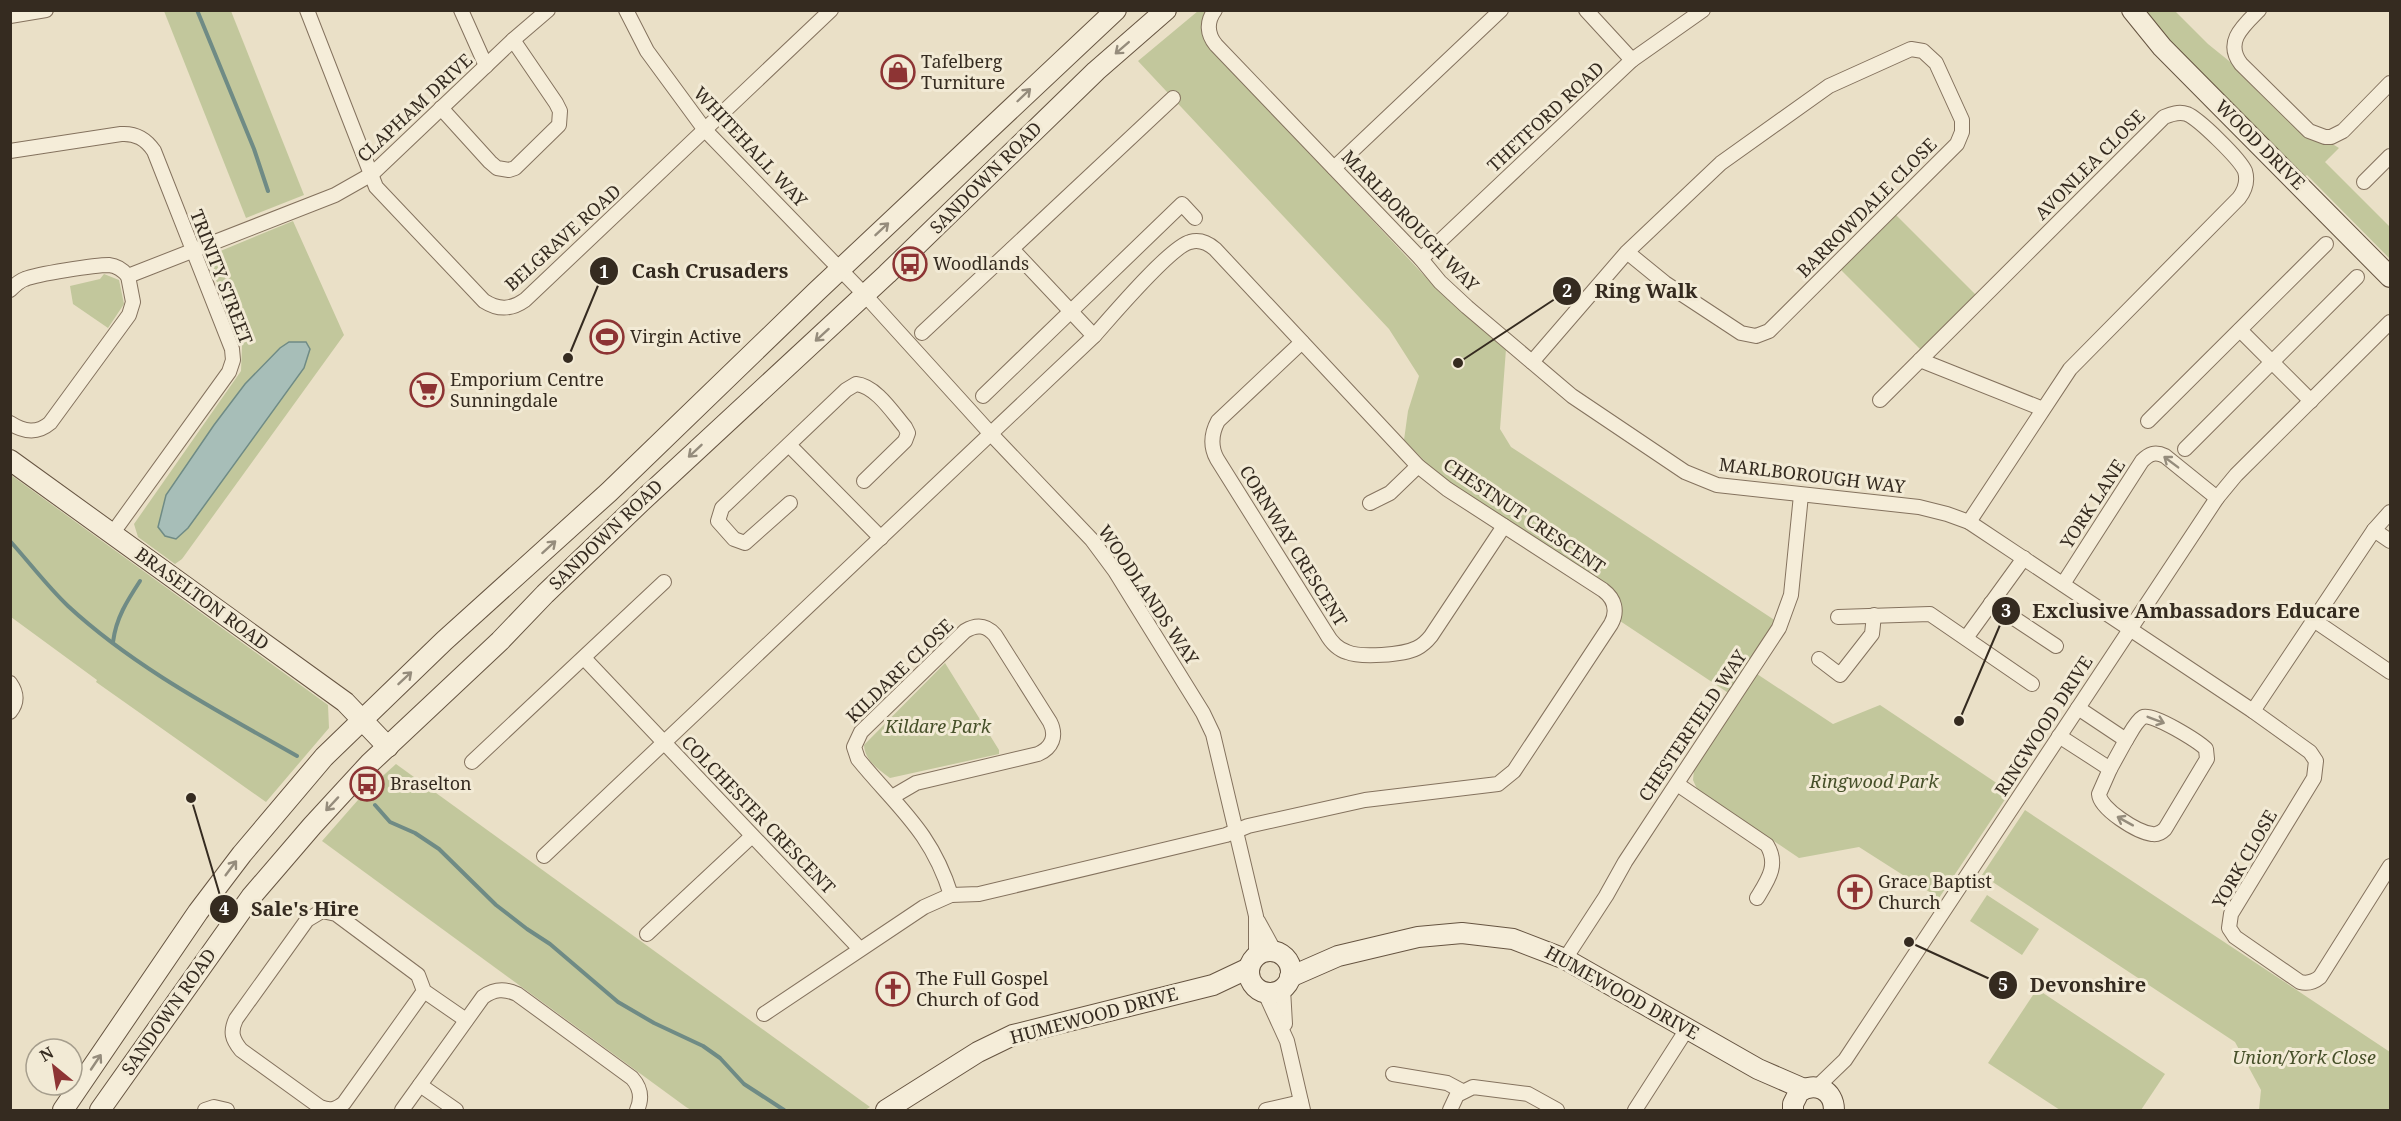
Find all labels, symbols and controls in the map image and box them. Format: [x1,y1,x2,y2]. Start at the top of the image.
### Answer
one-way arrow [1115,41,1130,55]
street label: CLAPHAM DRIVE [352,48,477,167]
place label: Tafelberg Turniture [921,49,1005,94]
shop icon: Tafelberg Turniture [880,54,916,90]
street label: THETFORD ROAD [1482,56,1609,177]
street label: WHITEHALL WAY [689,81,813,212]
one-way arrow [1016,89,1031,103]
street label: WOOD DRIVE [2211,94,2311,194]
street label: AVONLEA CLOSE [2029,104,2150,225]
street label: SANDOWN ROAD [924,116,1047,239]
street label: BARROWDALE CLOSE [1791,132,1941,282]
street label: MARLBOROUGH WAY [1337,145,1485,297]
street label: BELGRAVE ROAD [499,179,625,296]
street label: TRINITY STREET [185,206,259,347]
one-way arrow [875,222,890,236]
bus stop icon: Woodlands [892,246,928,282]
place label: Woodlands [933,251,1029,275]
callout: Cash Crusaders [589,252,800,290]
text: Cash Crusaders [632,257,788,284]
text: 1 [599,259,609,283]
callout: Ring Walk [1552,272,1709,310]
text: Ring Walk [1595,277,1698,304]
text: 2 [1562,278,1572,302]
sports icon: Virgin Active [589,319,625,355]
place label: Virgin Active [630,324,741,348]
one-way arrow [814,328,829,342]
place label: Emporium Centre Sunningdale [450,367,604,412]
supermarket icon: Emporium Centre Sunningdale [409,372,445,408]
one-way arrow [688,443,703,457]
street label: CHESTNUT CRESCENT [1439,452,1610,578]
street label: MARLBOROUGH WAY [1718,452,1907,498]
street label: YORK LANE [2054,454,2130,554]
one-way arrow [2163,455,2179,468]
street label: CORNWAY CRESCENT [1234,460,1353,631]
street label: SANDOWN ROAD [543,474,667,595]
street label: WOODLANDS WAY [1093,520,1205,670]
one-way arrow [541,540,556,554]
street label: BRASELTON ROAD [131,541,274,655]
callout: Exclusive Ambassadors Educare [1991,592,2372,630]
text: Exclusive Ambassadors Educare [2032,597,2360,624]
text: 3 [2001,598,2011,622]
street label: KILDARE CLOSE [841,613,958,728]
street label: CHESTERFIELD WAY [1633,644,1752,806]
street label: RINGWOOD DRIVE [1989,651,2097,800]
one-way arrow [397,671,412,686]
park label: Kildare Park [884,714,992,738]
one-way arrow [2146,715,2165,726]
street label: COLCHESTER CRESCENT [677,730,841,899]
bus stop icon: Braselton [349,766,385,802]
park label: Ringwood Park [1809,769,1939,793]
place label: Braselton [390,771,472,795]
one-way arrow [326,796,340,811]
street label: YORK CLOSE [2206,805,2282,913]
one-way arrow [2117,815,2134,827]
one-way arrow [225,860,238,876]
place label: Grace Baptist Church [1878,869,1992,914]
church icon: Grace Baptist Church [1837,874,1873,910]
callout: Sale's Hire [209,890,371,928]
text: Sale's Hire [251,895,359,922]
text: 4 [219,896,229,920]
street label: HUMEWOOD DRIVE [1541,940,1704,1044]
street label: SANDOWN ROAD [115,943,221,1080]
place label: The Full Gospel Church of God [916,966,1049,1011]
callout: Devonshire [1988,966,2158,1004]
church icon: The Full Gospel Church of God [875,971,911,1007]
text: Devonshire [2030,971,2146,998]
text: 5 [1998,972,2008,996]
street label: HUMEWOOD DRIVE [1007,981,1180,1049]
north arrow [24,1037,84,1097]
text: N [36,1041,58,1067]
park label: Union/York Close [2232,1045,2376,1069]
one-way arrow [90,1055,102,1071]

